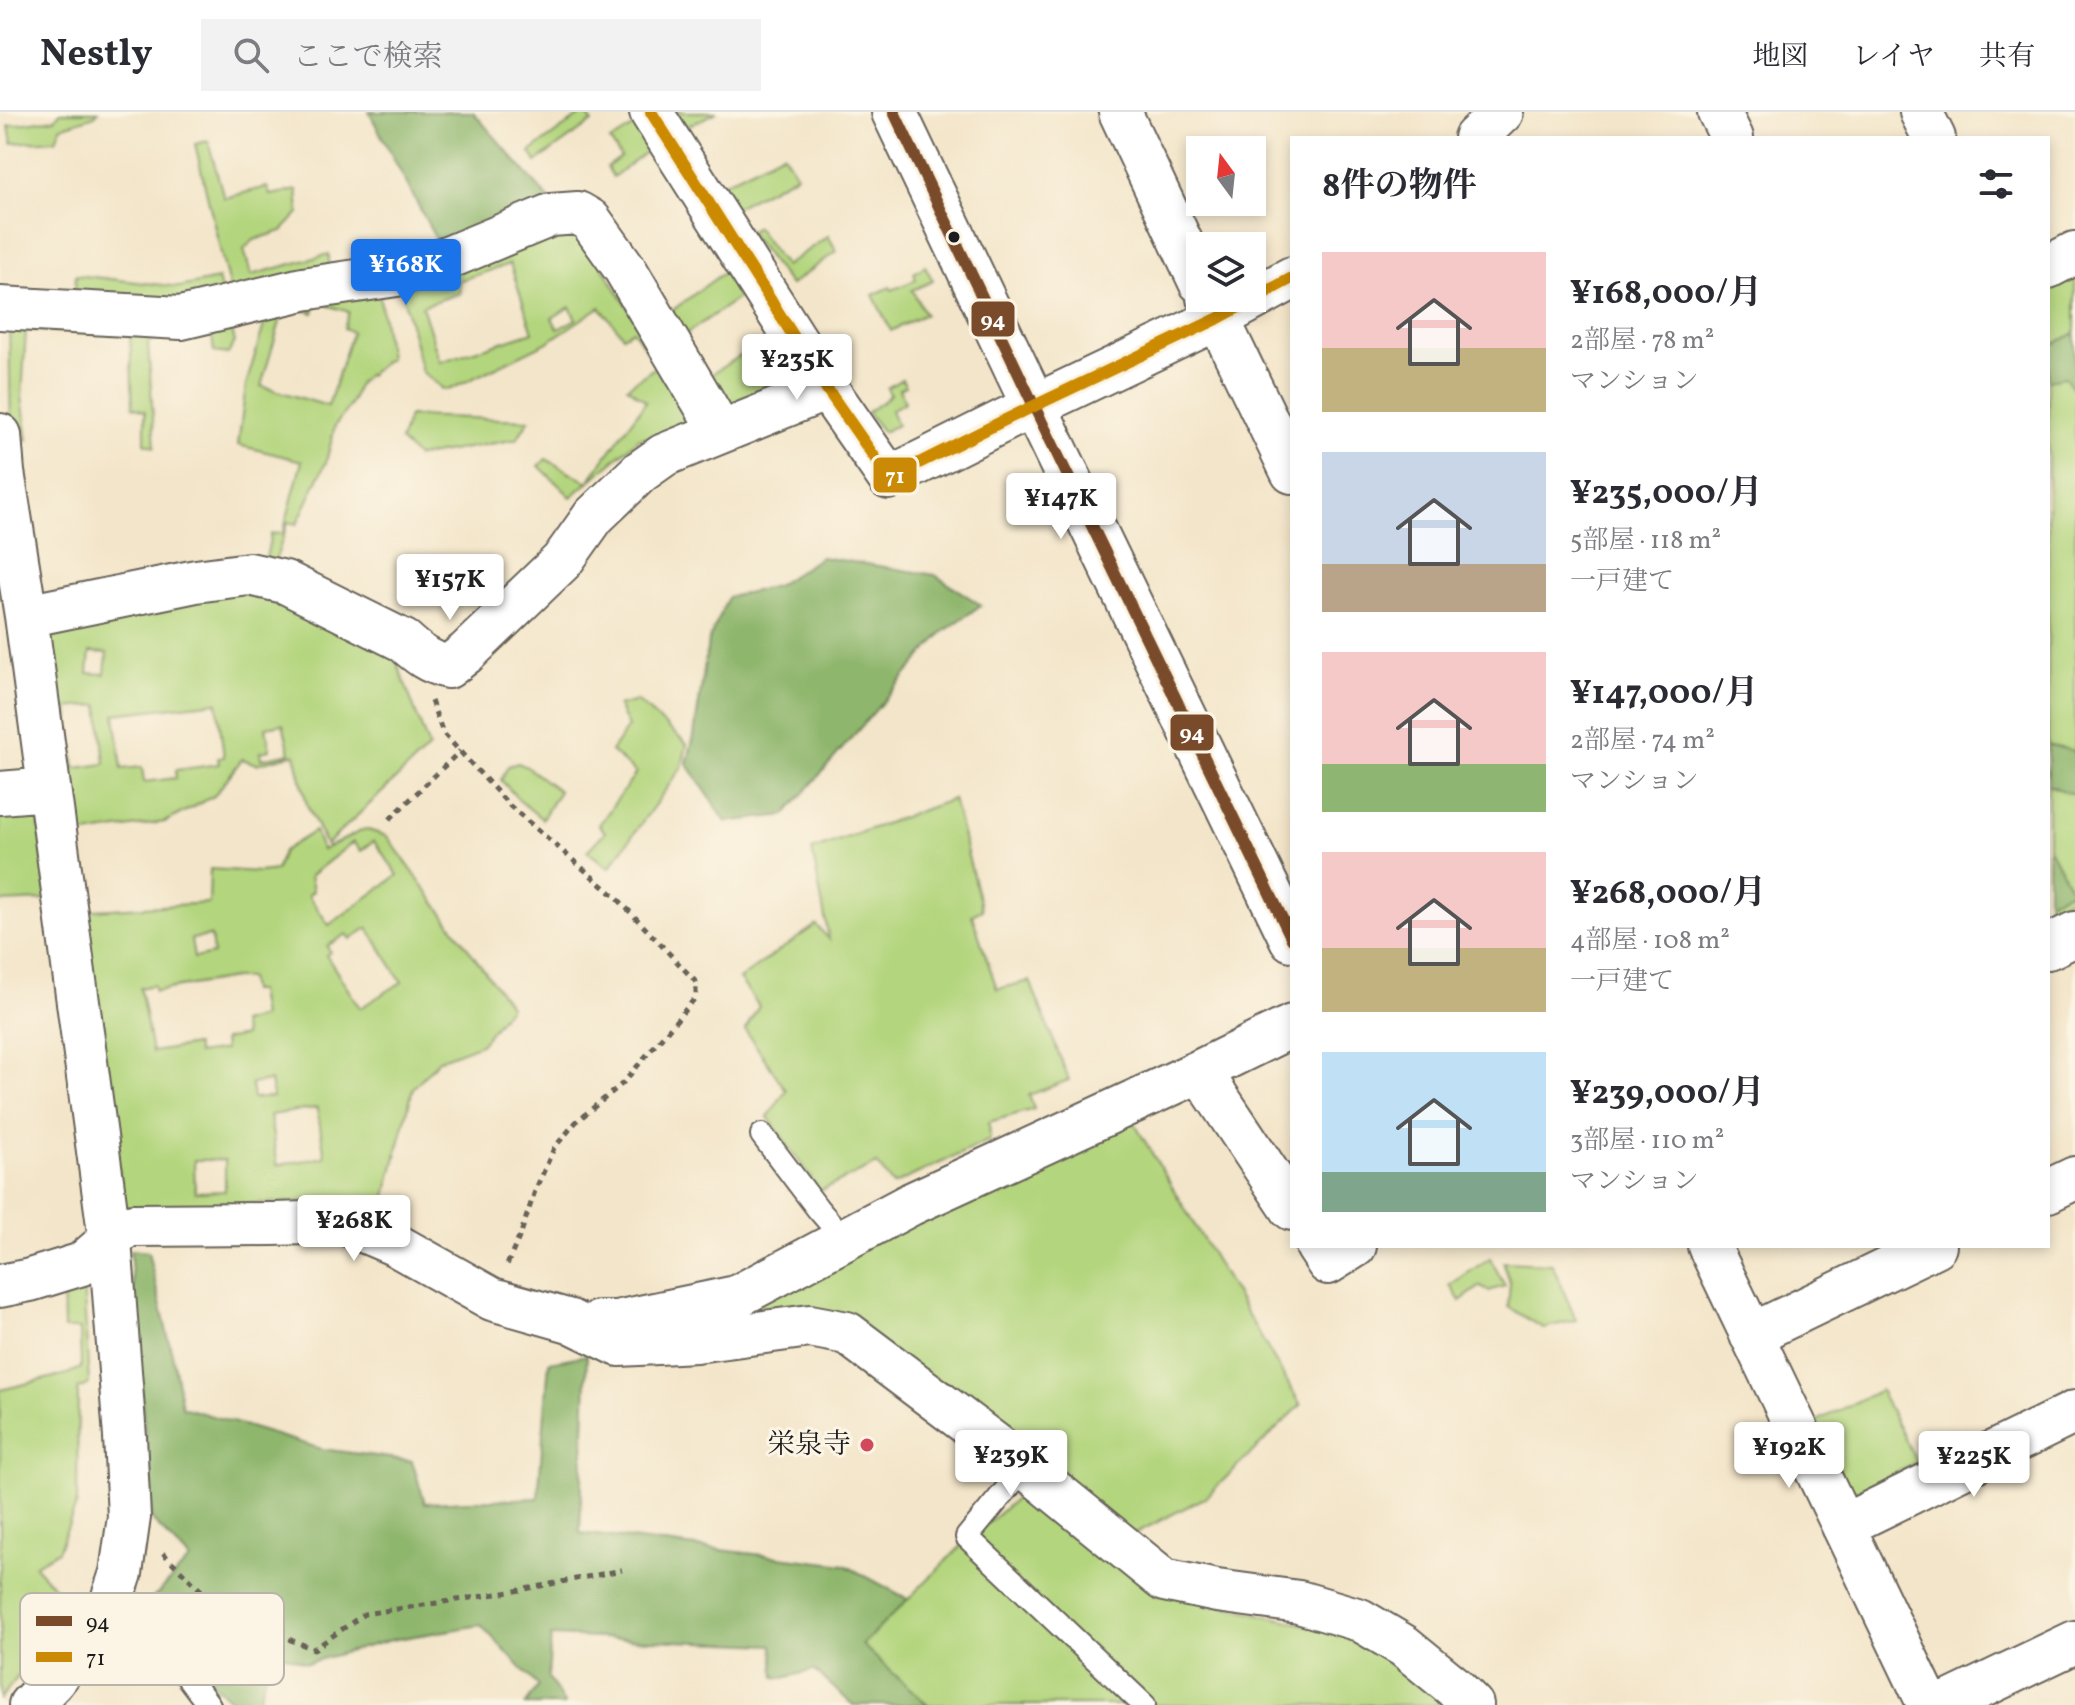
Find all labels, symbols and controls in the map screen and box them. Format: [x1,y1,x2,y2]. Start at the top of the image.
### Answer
search box [201,19,761,91]
text: Nestly [40,29,153,82]
icon: search [229,33,273,77]
text: ここで検索 [293,37,443,79]
text: 地図 [1752,38,1808,77]
text: レイヤ [1852,38,1935,77]
text: 共有 [1979,38,2035,77]
north arrow [1186,136,1266,216]
map controls [1186,136,1266,312]
icon: filters [1974,162,2018,206]
text: 8件の物件 [1322,164,1477,211]
unlabelled marker [946,229,962,245]
button: layers [1186,232,1266,312]
pin: ¥168K [350,239,462,307]
text: ¥168K [369,247,443,283]
text: ¥168,000/月 [1570,271,1762,318]
icon: home [1386,284,1482,380]
line badge: 94 [970,300,1016,338]
text: 94 [980,306,1006,337]
text: 2部屋 · 78 m² [1570,323,1714,359]
pin: ¥235K [741,334,853,402]
text: ¥235K [760,342,834,378]
text: マンション [1570,364,1699,400]
line badge: 71 [872,456,918,494]
text: 71 [885,462,905,493]
text: ¥235,000/月 [1570,471,1763,518]
pin: ¥147K [1005,473,1117,541]
text: ¥147K [1024,481,1098,517]
icon: home [1386,484,1482,580]
text: 5部屋 · 118 m² [1570,523,1721,559]
pin: ¥157K [394,554,506,622]
text: ¥157K [415,562,485,598]
text: 一戸建て [1570,564,1674,600]
text: ¥147,000/月 [1570,671,1759,718]
icon: home [1386,684,1482,780]
line badge: 94 [1169,713,1215,752]
text: 94 [1179,719,1205,750]
text: 2部屋 · 74 m² [1570,723,1715,759]
text: マンション [1570,764,1699,800]
text: ¥268,000/月 [1570,871,1766,918]
icon: home [1386,884,1482,980]
text: 4部屋 · 108 m² [1570,923,1730,959]
text: 一戸建て [1570,964,1674,1000]
text: ¥239,000/月 [1570,1071,1765,1118]
icon: home [1386,1084,1482,1180]
text: 3部屋 · 110 m² [1570,1123,1724,1159]
text: マンション [1570,1164,1699,1200]
pin: ¥268K [298,1195,410,1263]
text: ¥268K [315,1203,393,1239]
pin: ¥192K [1733,1422,1845,1490]
place label: 栄泉寺 [767,1426,851,1465]
pin: ¥239K [955,1430,1067,1498]
text: ¥192K [1752,1430,1826,1466]
pin: ¥225K [1918,1431,2030,1499]
marker: 栄泉寺 [858,1436,876,1454]
text: ¥239K [973,1438,1049,1474]
text: ¥225K [1937,1439,2011,1475]
legend [20,1593,284,1685]
text: 94 [86,1608,110,1639]
text: 71 [86,1644,105,1675]

